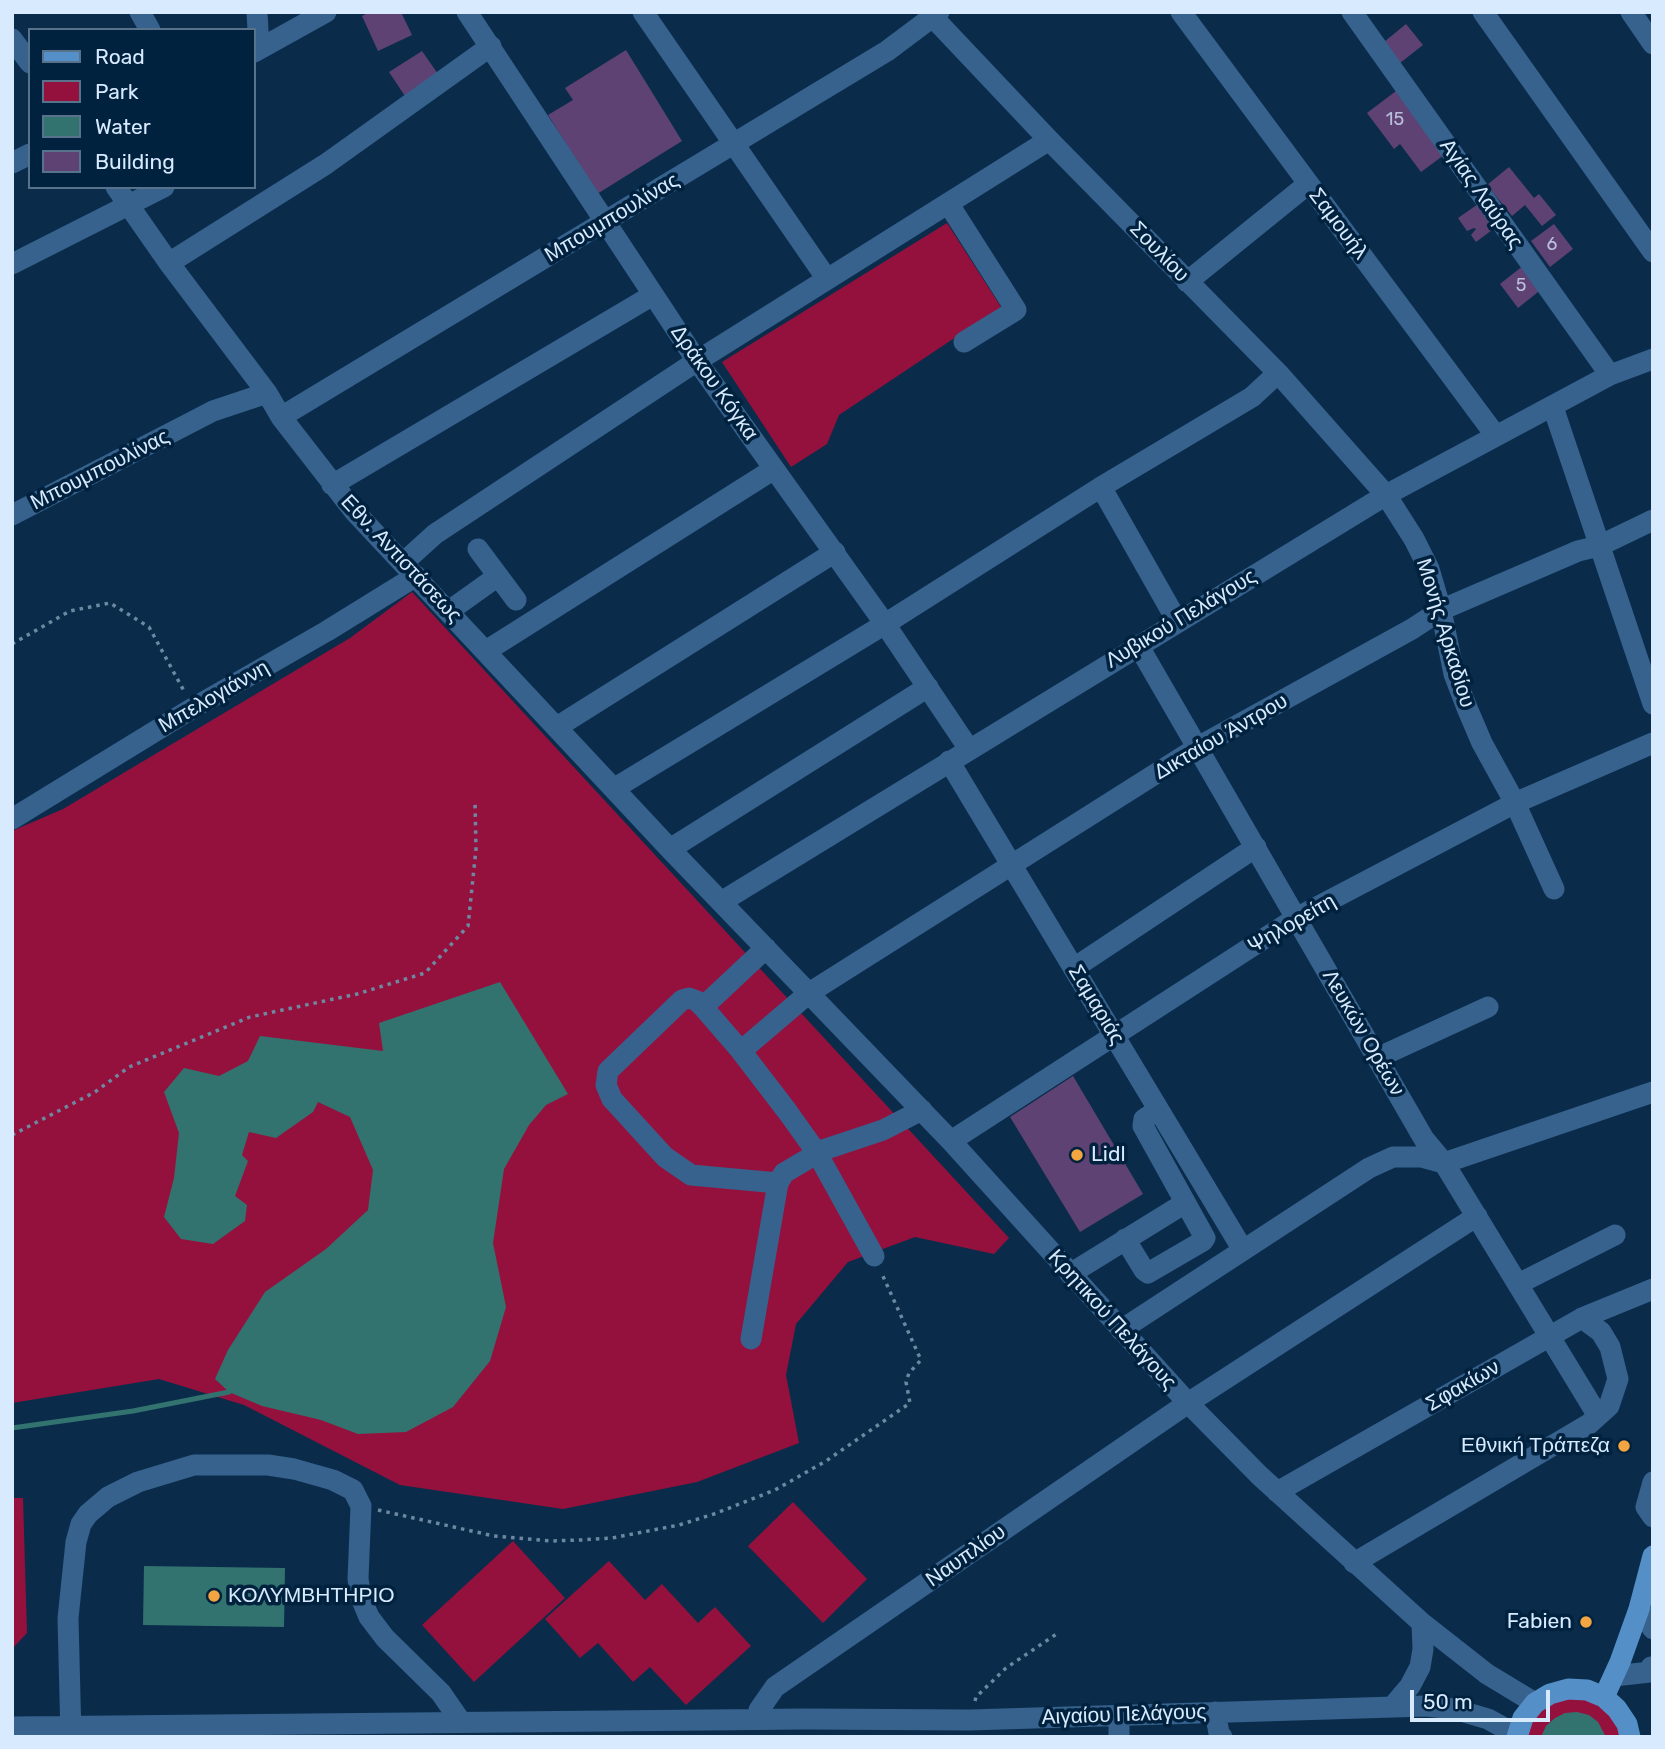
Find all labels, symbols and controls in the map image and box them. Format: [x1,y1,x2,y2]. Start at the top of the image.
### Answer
legend [28,28,256,189]
text: Road [95,44,145,69]
text: Park [95,79,139,104]
house number: 15 [1386,109,1404,131]
text: Water [95,114,151,139]
street label: Αγίας Λαύρας [1434,134,1528,254]
text: Building [95,149,175,174]
street label: Μπουμπουλίνας [540,168,684,268]
street label: Σαμουήλ [1303,183,1373,265]
street label: Σουλίου [1124,216,1194,288]
house number: 6 [1547,234,1557,256]
house number: 5 [1516,275,1526,297]
street label: Δράκου Κόγκα [665,320,763,446]
street label: Μπουμπουλίνας [26,424,174,516]
street label: Εθν. Αντιστάσεως [335,490,467,628]
street label: Μονής Αρκαδίου [1410,555,1480,711]
street label: Λυβικού Πελάγους [1101,564,1261,674]
street label: Μπελογιάννη [154,655,274,739]
street label: Δικταίου Άντρου [1150,689,1292,785]
street label: Ψηλορείτη [1244,889,1340,959]
street label: Σαμαριάς [1062,961,1130,1049]
street label: Λευκών Ορέων [1317,965,1409,1101]
place label: Lidl [1091,1142,1126,1168]
marker: Lidl [1069,1147,1085,1163]
street label: Κρητικού Πελάγους [1042,1245,1182,1395]
street label: Σφακίων [1422,1355,1504,1417]
place label: Εθνική Τράπεζα [1461,1433,1610,1459]
marker: Εθνική Τράπεζα [1616,1438,1632,1454]
street label: Ναυπλίου [921,1519,1011,1593]
place label: ΚΟΛΥΜΒΗΤΗΡΙΟ [228,1583,395,1609]
marker: ΚΟΛΥΜΒΗΤΗΡΙΟ [206,1588,222,1604]
place label: Fabien [1507,1609,1572,1635]
marker: Fabien [1578,1614,1594,1630]
scale bar [1413,1676,1553,1720]
text: 50 m [1423,1689,1473,1714]
street label: Αιγαίου Πελάγους [1041,1700,1207,1730]

